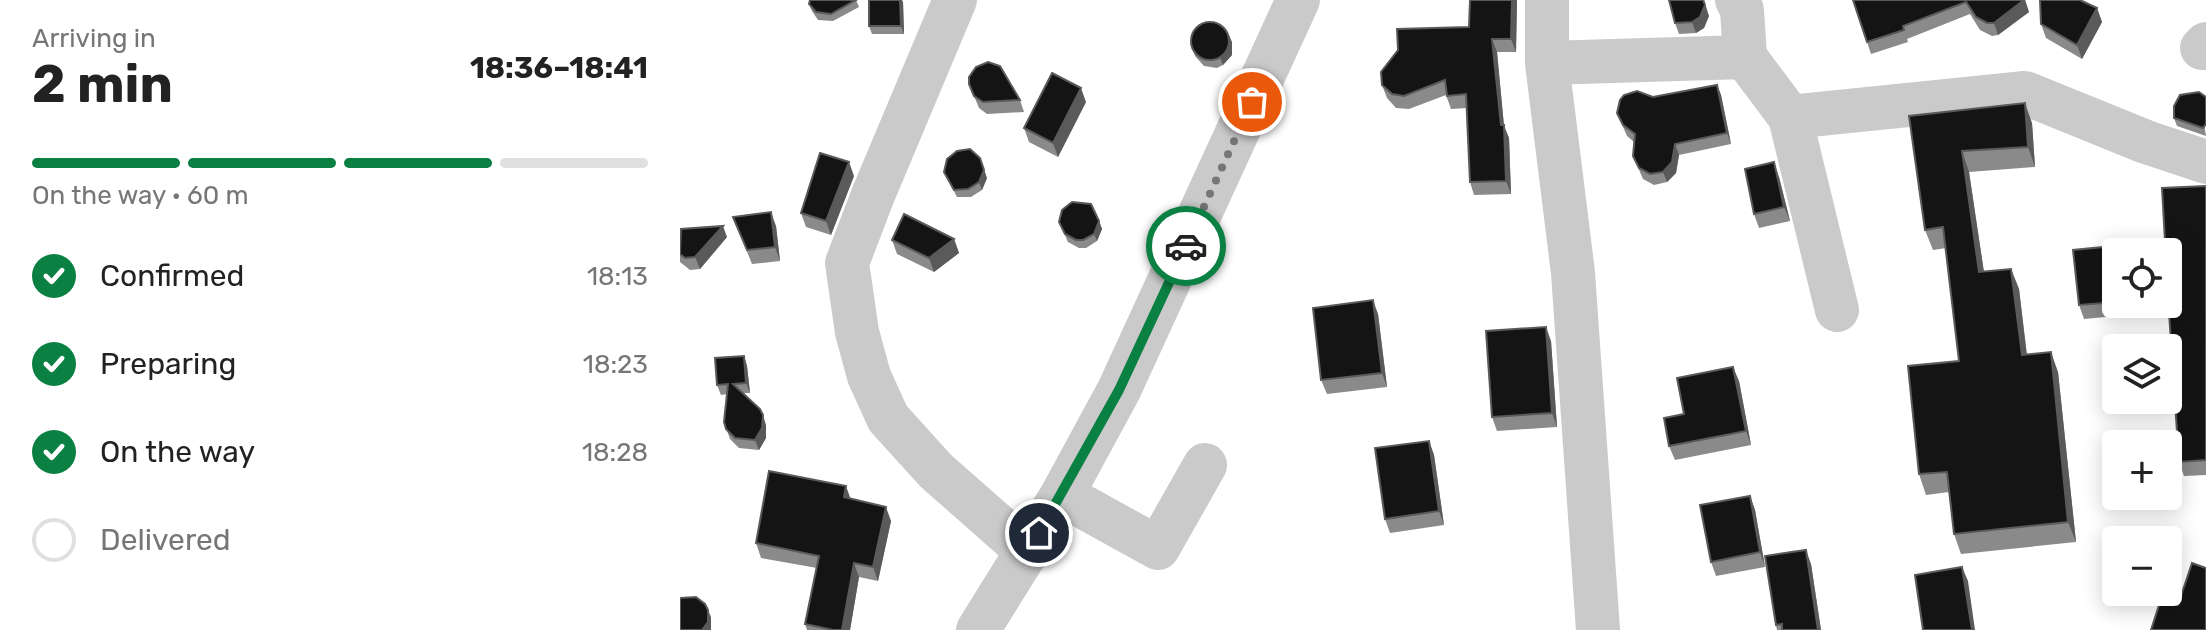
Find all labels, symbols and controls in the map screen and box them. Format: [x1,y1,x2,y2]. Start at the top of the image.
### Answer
text: Arriving in [32,23,156,54]
text: 18:36–18:41 [470,50,648,86]
text: 2 min [32,53,173,115]
pin [1218,68,1286,136]
icon: bag [1230,80,1274,124]
text: On the way · 60 m [32,180,249,211]
courier [1146,206,1226,286]
icon: car [1164,224,1208,268]
map controls [2102,238,2182,606]
button: locate [2102,238,2182,318]
icon: check [32,254,76,298]
text: Confirmed [100,258,244,294]
text: 18:13 [587,261,648,292]
button: layers [2102,334,2182,414]
icon: check [32,342,76,386]
text: Preparing [100,346,236,382]
text: 18:23 [583,349,648,380]
icon: check [32,430,76,474]
button: + [2102,430,2182,510]
text: On the way [100,434,255,470]
text: 18:28 [582,437,648,468]
pin [1005,499,1073,567]
icon: home [1017,511,1061,555]
text: Delivered [100,522,231,558]
button: − [2102,526,2182,606]

